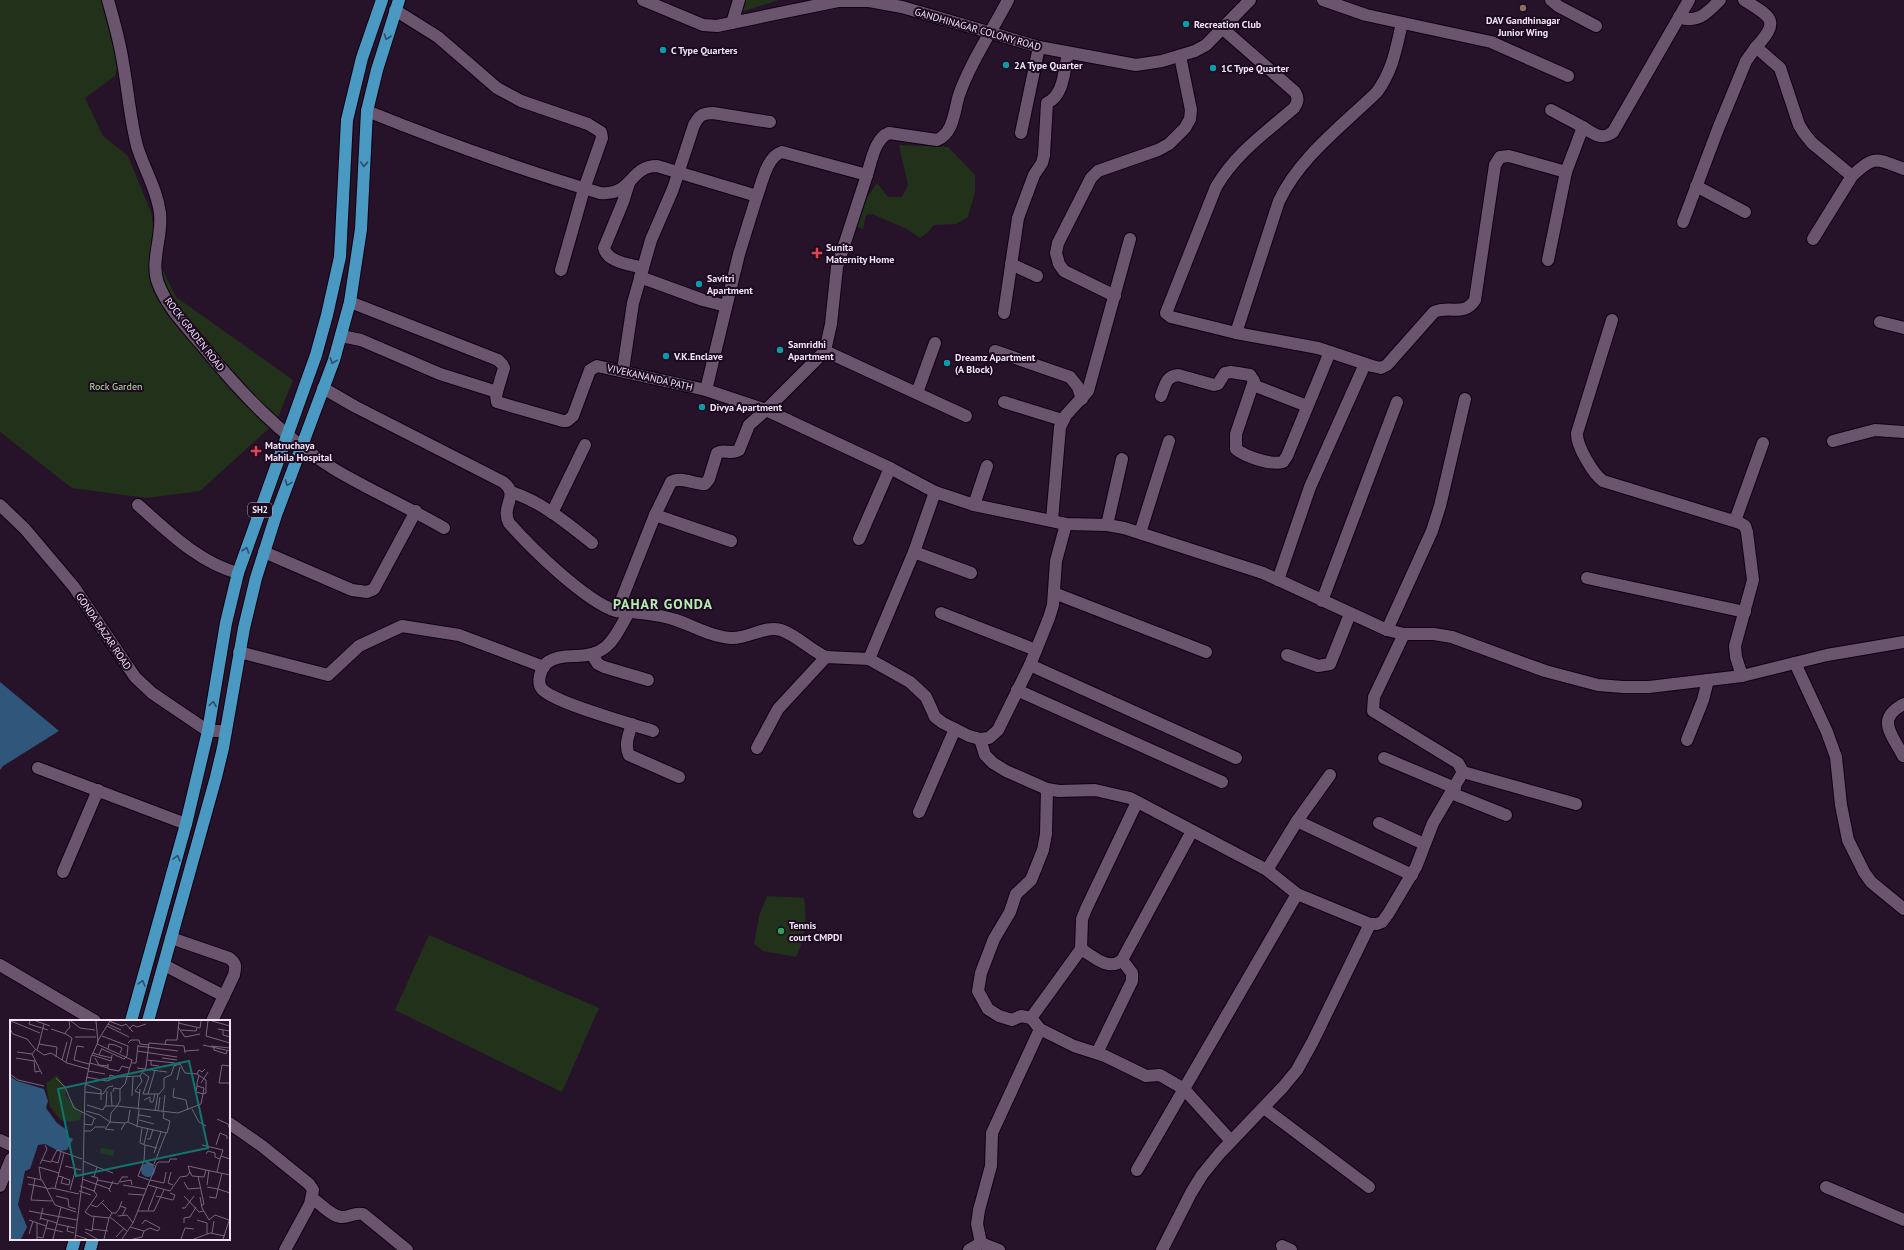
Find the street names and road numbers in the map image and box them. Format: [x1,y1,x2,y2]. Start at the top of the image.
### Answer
street label: GANDHINAGAR COLONY ROAD [913,5,1042,54]
street label: ROCK GRADEN ROAD [162,295,227,374]
street label: VIVEKANANDA PATH [605,361,694,394]
road number: SH2 [248,503,272,517]
street label: GONDA BAZAR ROAD [73,590,134,672]

